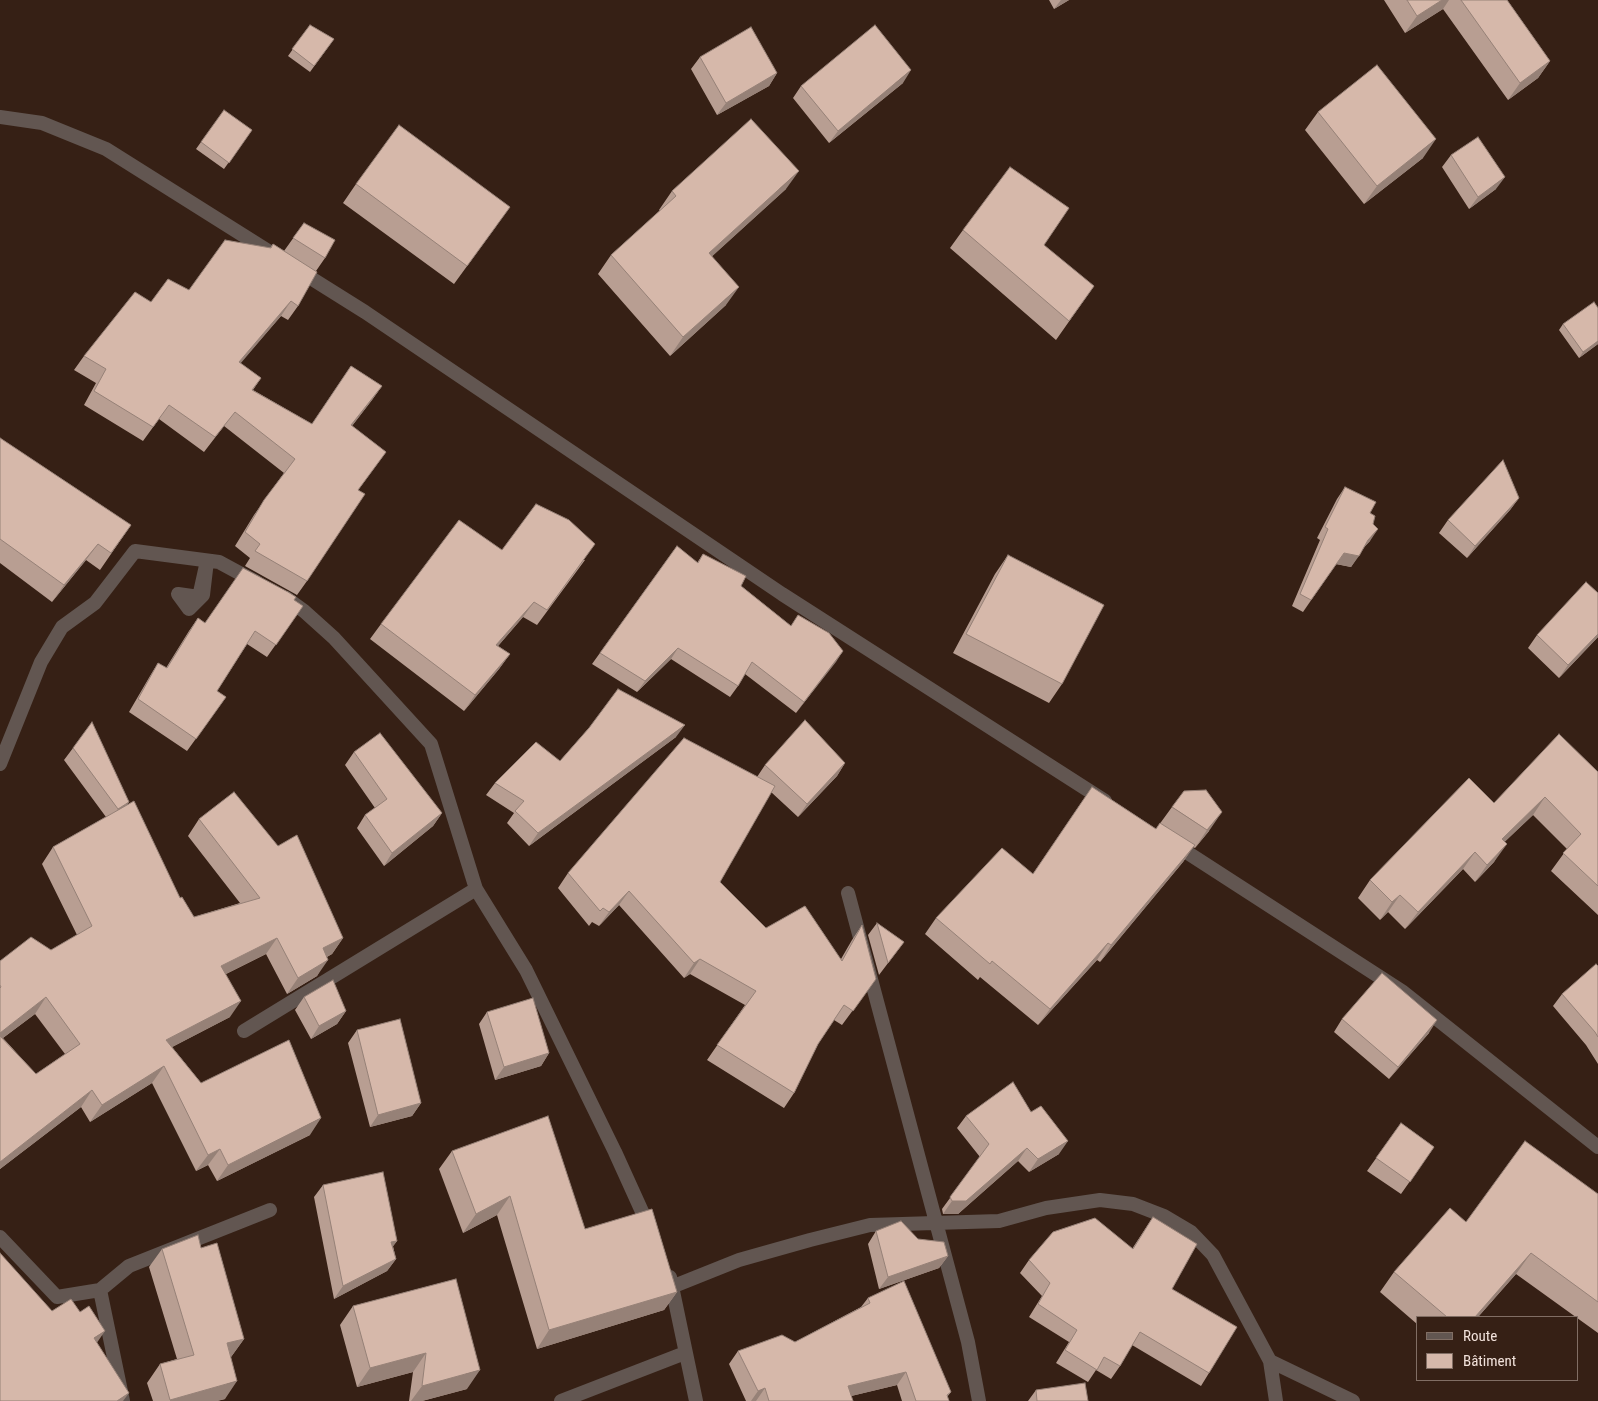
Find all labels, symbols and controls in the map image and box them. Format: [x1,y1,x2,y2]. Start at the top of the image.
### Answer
legend [1416,1316,1578,1381]
text: Route [1463,1327,1497,1345]
text: Bâtiment [1463,1352,1516,1370]

